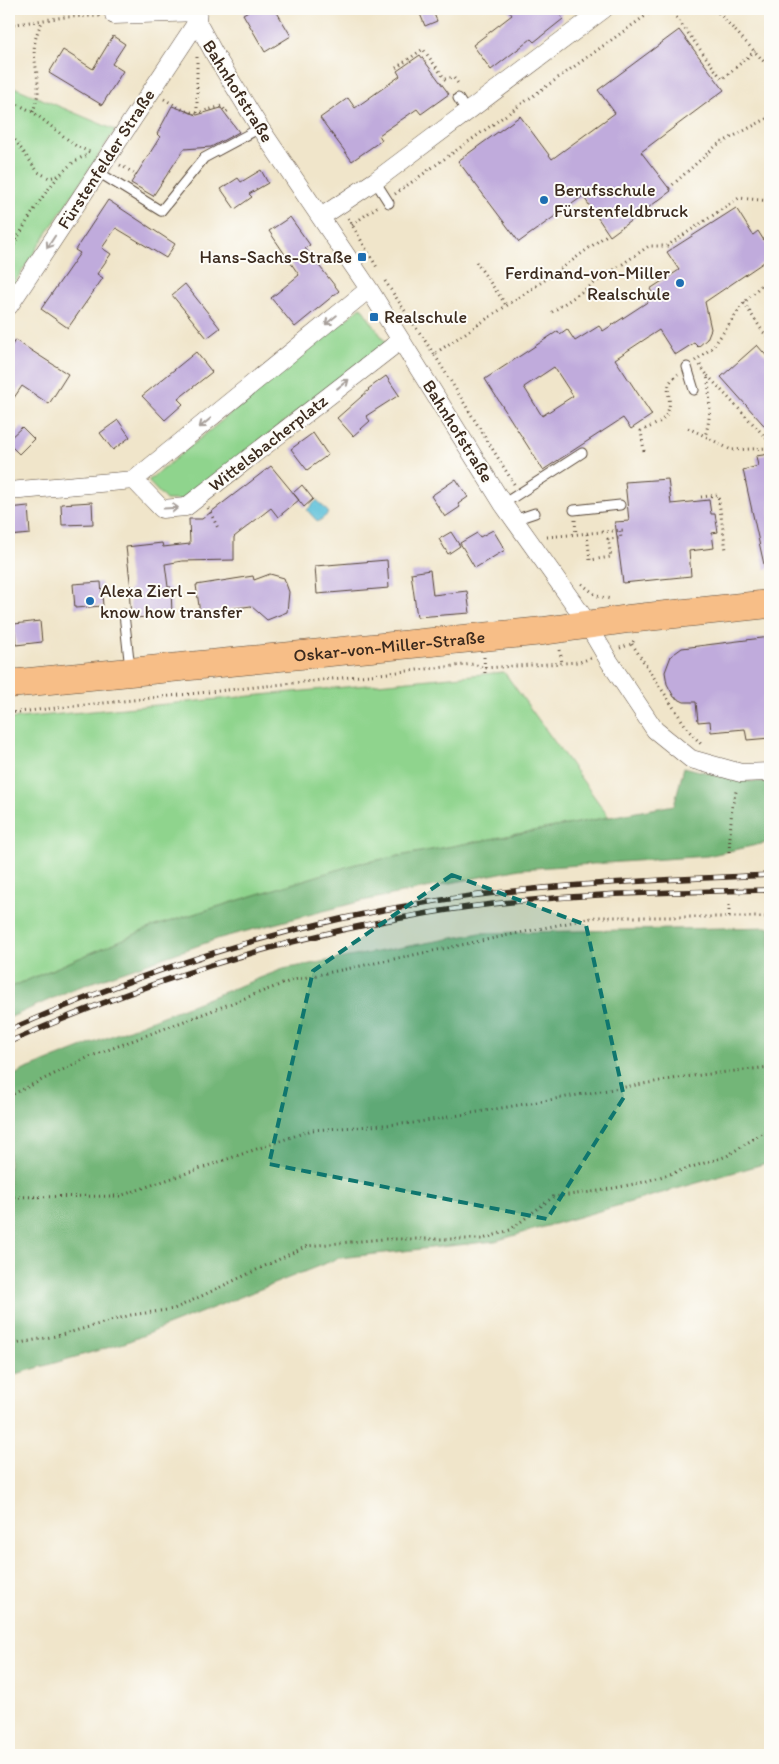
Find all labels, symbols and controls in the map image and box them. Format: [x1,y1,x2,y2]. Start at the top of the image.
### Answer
street label: Bahnhofstraße [198,36,278,146]
street label: Fürstenfelder Straße [53,85,159,233]
place label: Berufsschule Fürstenfeldbruck [554,179,688,222]
marker: Berufsschule Fürstenfeldbruck [538,194,550,206]
one-way arrow [46,235,57,249]
place label: Hans-Sachs-Straße [199,246,352,268]
marker: Hans-Sachs-Straße [356,251,368,263]
place label: Ferdinand-von-Miller Realschule [505,262,671,305]
marker: Ferdinand-von-Miller Realschule [674,277,686,289]
place label: Realschule [384,306,467,328]
marker: Realschule [368,311,380,323]
one-way arrow [325,314,338,325]
street label: Bahnhofstraße [418,376,498,486]
one-way arrow [336,379,350,389]
street label: Wittelsbacherplatz [204,389,332,496]
one-way arrow [199,417,212,428]
one-way arrow [162,504,178,513]
place label: Alexa Zierl – know how transfer [100,580,242,623]
marker: Alexa Zierl – know how transfer [84,595,96,607]
street label: Oskar-von-Miller-Straße [292,626,486,667]

